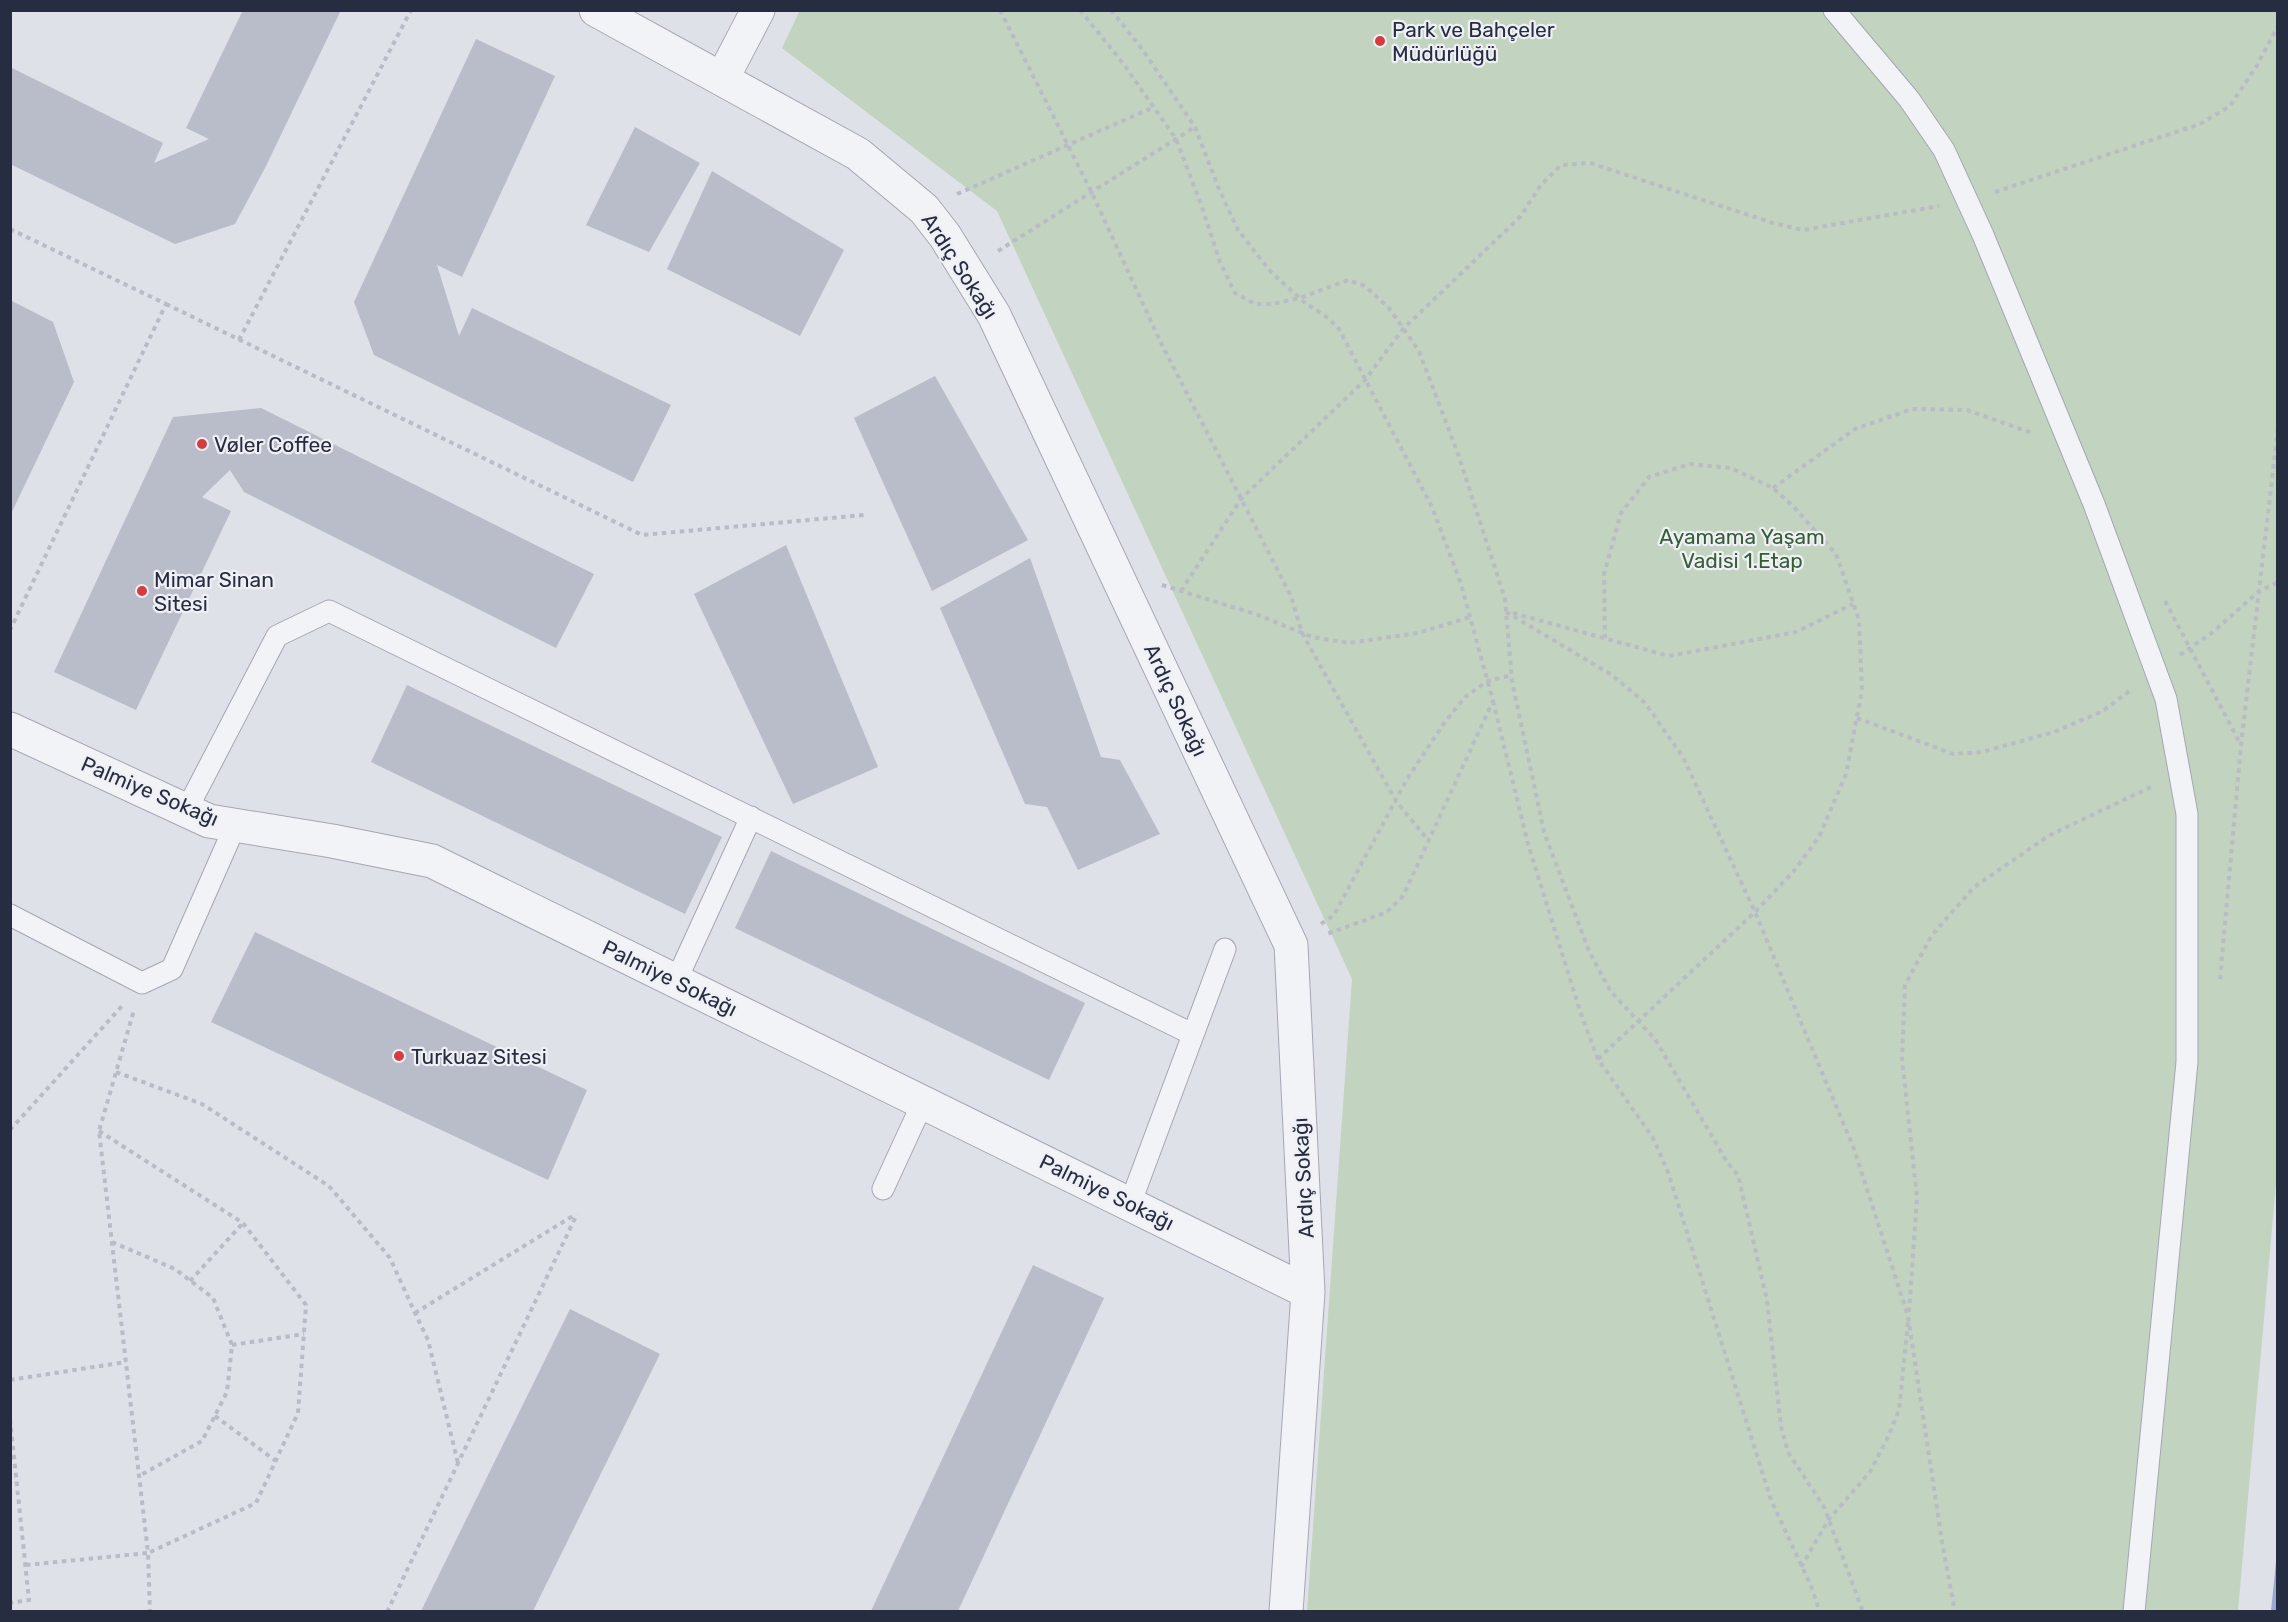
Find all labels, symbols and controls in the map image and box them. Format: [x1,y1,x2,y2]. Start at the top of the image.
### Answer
place label: Park ve Bahçeler Müdürlüğü [1392,17,1555,66]
marker: Park ve Bahçeler Müdürlüğü [1373,34,1387,48]
street label: Ardıç Sokağı [917,208,1003,324]
place label: Vøler Coffee [214,432,332,457]
marker: Vøler Coffee [195,437,209,451]
park label: Ayamama Yaşam Vadisi 1.Etap [1659,524,1825,573]
place label: Mimar Sinan Sitesi [154,567,274,616]
marker: Mimar Sinan Sitesi [135,584,149,598]
street label: Ardıç Sokağı [1139,640,1213,760]
street label: Palmiye Sokağı [78,751,222,831]
street label: Palmiye Sokağı [599,935,741,1021]
place label: Turkuaz Sitesi [411,1044,547,1069]
marker: Turkuaz Sitesi [392,1049,406,1063]
street label: Ardıç Sokağı [1287,1117,1319,1239]
street label: Palmiye Sokağı [1036,1149,1178,1235]

